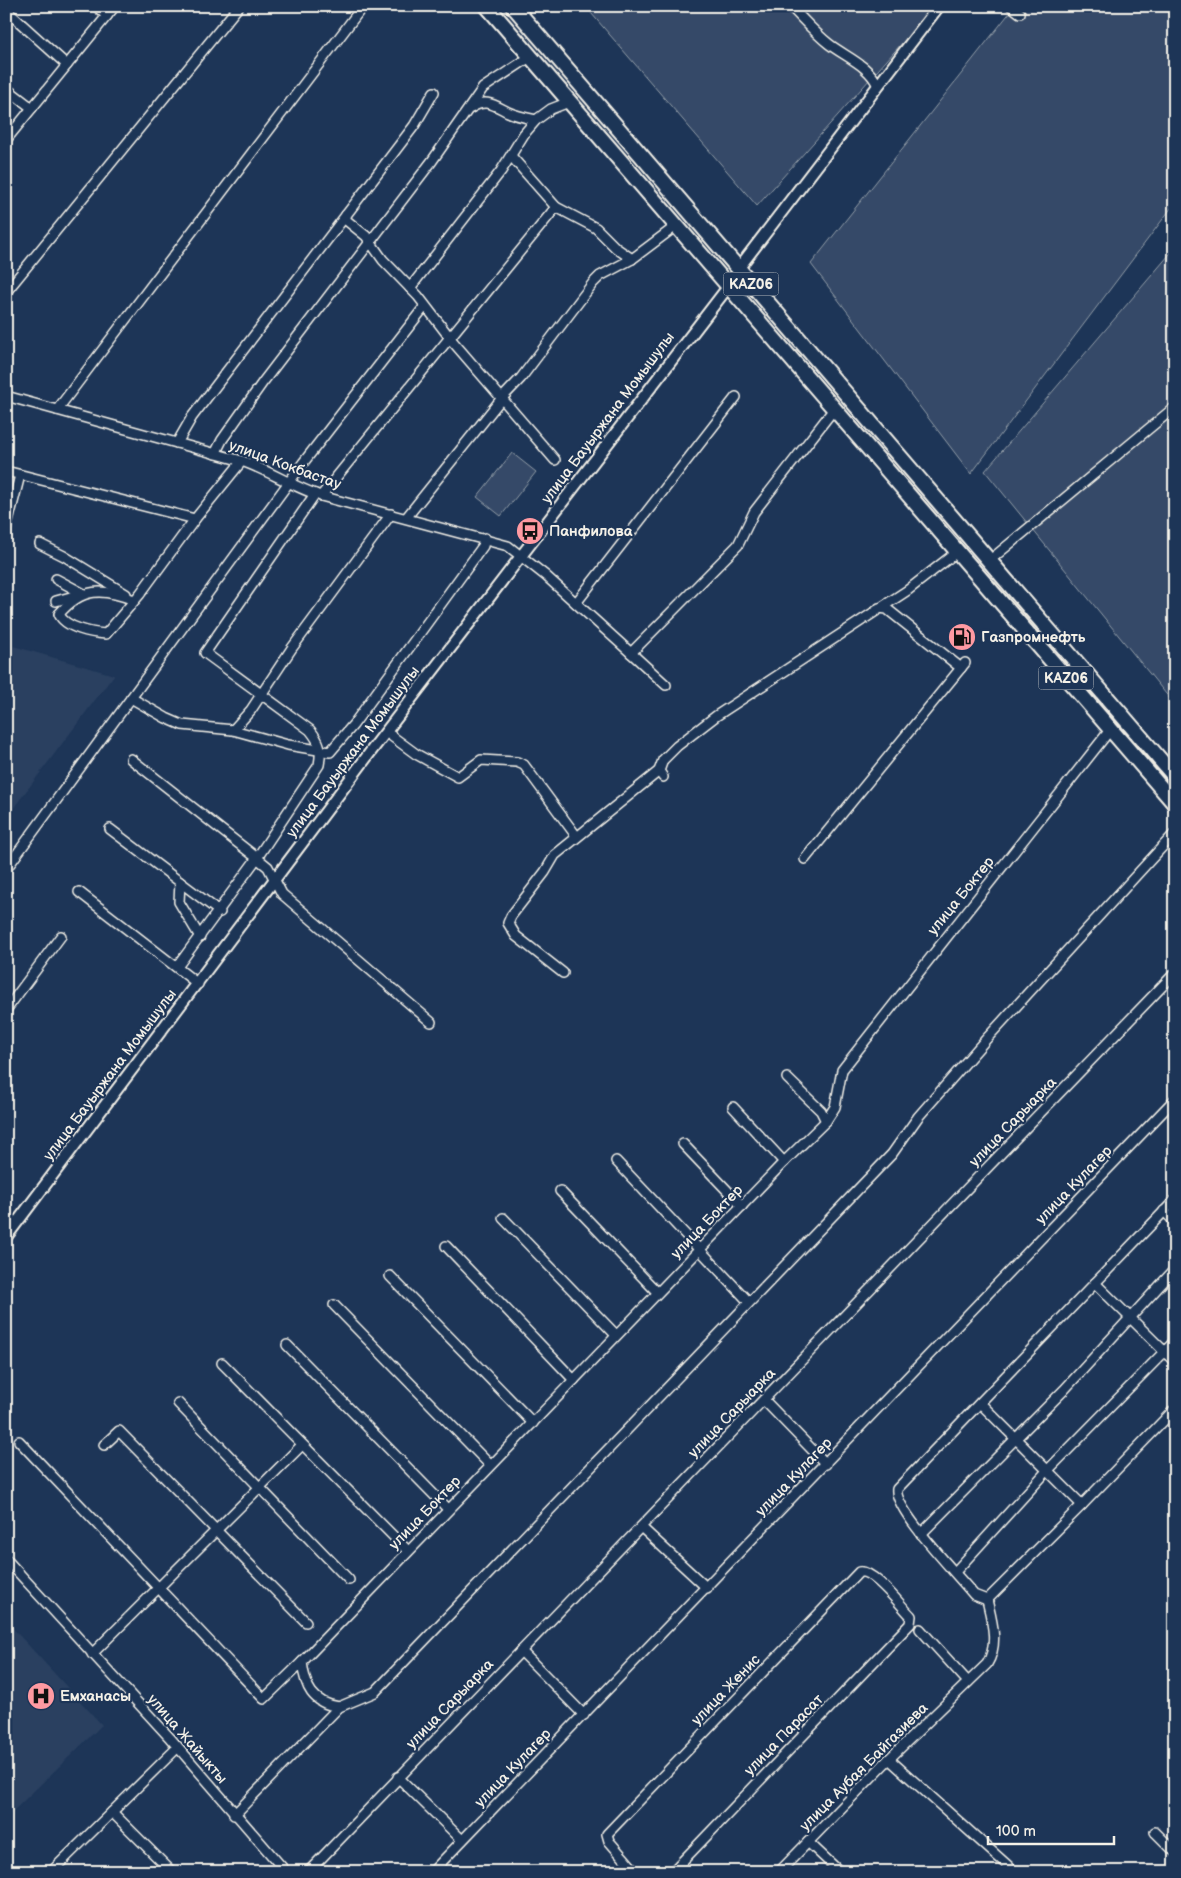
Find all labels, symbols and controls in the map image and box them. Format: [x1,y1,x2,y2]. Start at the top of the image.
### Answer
road number: KАZ06 [724,272,778,296]
street label: улица Бауыржана Момышулы [537,328,679,508]
street label: улица Кокбастау [226,436,344,494]
bus stop icon: Панфилова [515,516,545,546]
place label: Панфилова [549,522,633,541]
fuel station icon: Газпромнефть [947,622,977,652]
place label: Газпромнефть [981,628,1086,647]
street label: улица Бауыржана Момышулы [282,662,424,842]
road number: KАZ06 [1038,666,1094,690]
street label: улица Боктер [924,852,999,939]
street label: улица Бауыржана Момышулы [39,985,181,1165]
street label: улица Сарыарка [965,1073,1061,1171]
street label: улица Кулагер [1032,1141,1117,1228]
street label: улица Боктер [667,1181,747,1263]
street label: улица Сарыарка [684,1364,780,1462]
street label: улица Кулагер [752,1433,837,1520]
street label: улица Боктер [385,1472,465,1554]
street label: улица Женис [687,1650,765,1729]
street label: улица Сарыарка [402,1655,498,1753]
hospital icon: Емханасы [26,1681,56,1711]
place label: Емханасы [60,1687,131,1706]
street label: улица Жайыкты [143,1690,231,1788]
street label: улица Парасат [740,1690,828,1780]
street label: улица Аубая Байгазиева [796,1699,932,1835]
street label: улица Кулагер [471,1724,556,1811]
scale bar [988,1813,1115,1845]
text: 100 m [996,1822,1036,1841]

